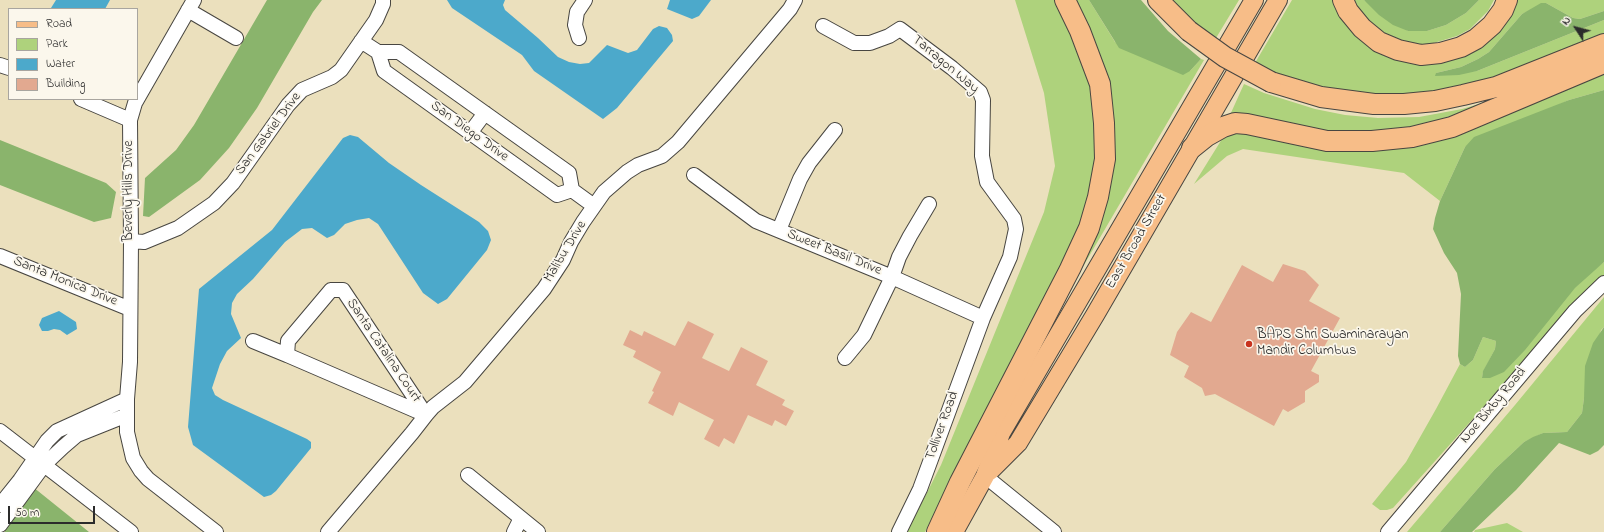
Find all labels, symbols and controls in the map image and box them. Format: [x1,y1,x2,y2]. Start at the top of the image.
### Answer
legend [8,8,138,100]
north arrow [1556,8,1596,48]
text: N [1558,13,1575,29]
text: Road [46,15,72,33]
street label: Tarragon Way [908,32,982,98]
text: Park [46,35,68,53]
text: Water [46,55,75,73]
text: Building [46,75,85,93]
street label: San Gabriel Drive [233,89,305,179]
street label: San Diego Drive [427,98,511,166]
street label: Beverly Hills Drive [122,141,138,241]
street label: East Broad Street [1103,192,1171,292]
street label: Malibu Drive [541,218,591,286]
street label: Sweet Basil Drive [784,226,884,280]
street label: Santa Monica Drive [10,253,120,311]
street label: Santa Catalina Court [342,296,424,406]
place label: BAPS Shri Swaminarayan Mandir Columbus [1257,328,1409,360]
marker: BAPS Shri Swaminarayan Mandir Columbus [1244,339,1254,349]
street label: Noe Bixby Road [1457,365,1531,447]
street label: Tolliver Road [923,389,963,463]
scale bar [10,498,97,524]
text: 50 m [15,504,39,522]

